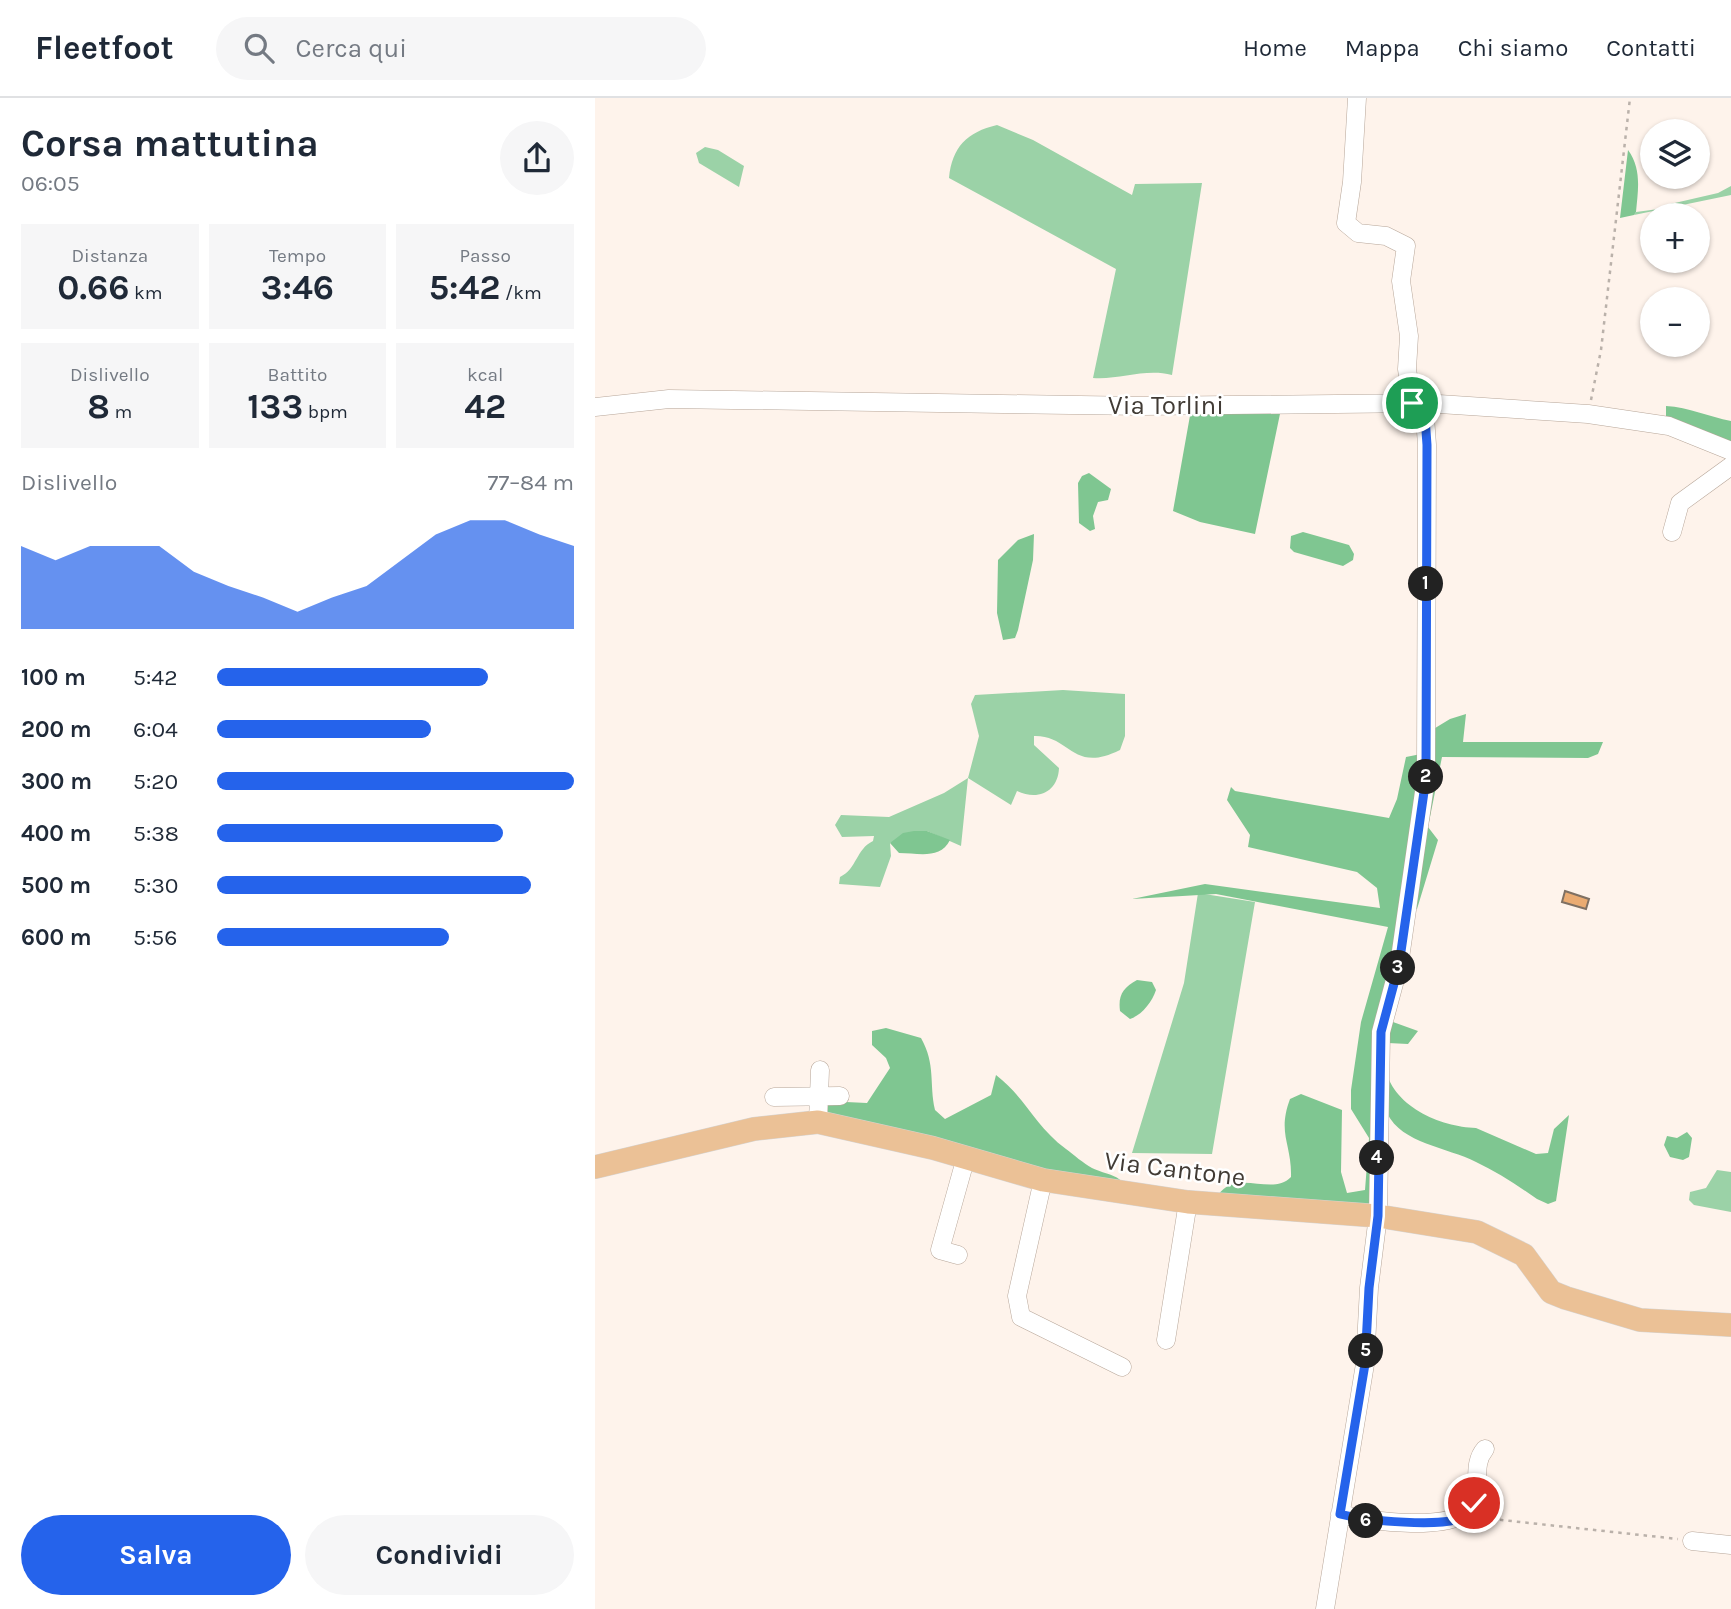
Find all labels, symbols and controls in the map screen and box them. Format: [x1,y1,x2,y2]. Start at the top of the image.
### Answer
search box [216,17,706,80]
text: Fleetfoot [35,29,174,67]
icon: search [240,29,278,67]
text: Cerca qui [296,33,407,64]
text: Home [1243,34,1307,62]
text: Mappa [1345,34,1420,62]
text: Chi siamo [1458,34,1568,62]
text: Contatti [1606,34,1696,62]
map controls [1640,119,1710,357]
button: layers [1640,119,1710,189]
text: Corsa mattutina [21,121,319,166]
button: share [500,121,574,195]
text: 06:05 [21,170,80,197]
button: + [1640,203,1710,273]
text: Distanza [71,245,148,267]
text: Tempo [269,245,326,267]
text: Passo [459,245,511,267]
text: 0.66 [57,267,129,308]
text: 3:46 [261,267,334,308]
text: 5:42 [429,267,500,308]
text: km [129,282,162,304]
text: /km [500,282,542,304]
button: − [1640,287,1710,357]
text: Dislivello [70,364,150,386]
text: Battito [268,364,327,386]
text: kcal [467,364,503,386]
pin [1382,373,1442,433]
icon: arrive [1393,384,1431,422]
text: 8 [87,386,110,427]
text: 133 [247,386,303,427]
text: 42 [464,386,506,427]
street label: Via Torlini [1108,390,1224,421]
text: m [110,401,132,423]
text: bpm [303,401,348,423]
text: Dislivello [21,469,117,496]
text: 77–84 m [488,469,574,496]
pin: 1 [1409,566,1443,602]
text: 1 [1422,572,1429,594]
text: 100 m [21,664,86,691]
text: 5:42 [133,664,177,691]
text: 200 m [21,716,92,743]
text: 6:04 [133,716,178,743]
pin: 2 [1409,760,1443,794]
text: 2 [1420,765,1431,787]
text: 300 m [21,768,92,795]
text: 5:20 [133,768,178,795]
text: 400 m [21,820,91,847]
text: 5:38 [133,820,179,847]
text: 500 m [21,872,91,899]
text: 5:30 [133,872,179,899]
text: 600 m [21,924,92,951]
text: 5:56 [133,924,177,951]
pin: 3 [1381,950,1415,986]
text: 3 [1392,956,1403,978]
pin: 4 [1359,1140,1395,1176]
street label: Via Cantone [1103,1145,1247,1193]
text: 4 [1371,1146,1382,1168]
pin: 5 [1349,1334,1383,1368]
text: 5 [1360,1339,1371,1361]
pin [1444,1473,1504,1533]
icon: check [1455,1484,1493,1522]
pin: 6 [1349,1504,1383,1538]
text: 6 [1360,1509,1371,1531]
button: Salva [21,1515,291,1595]
button: Condividi [305,1515,574,1595]

